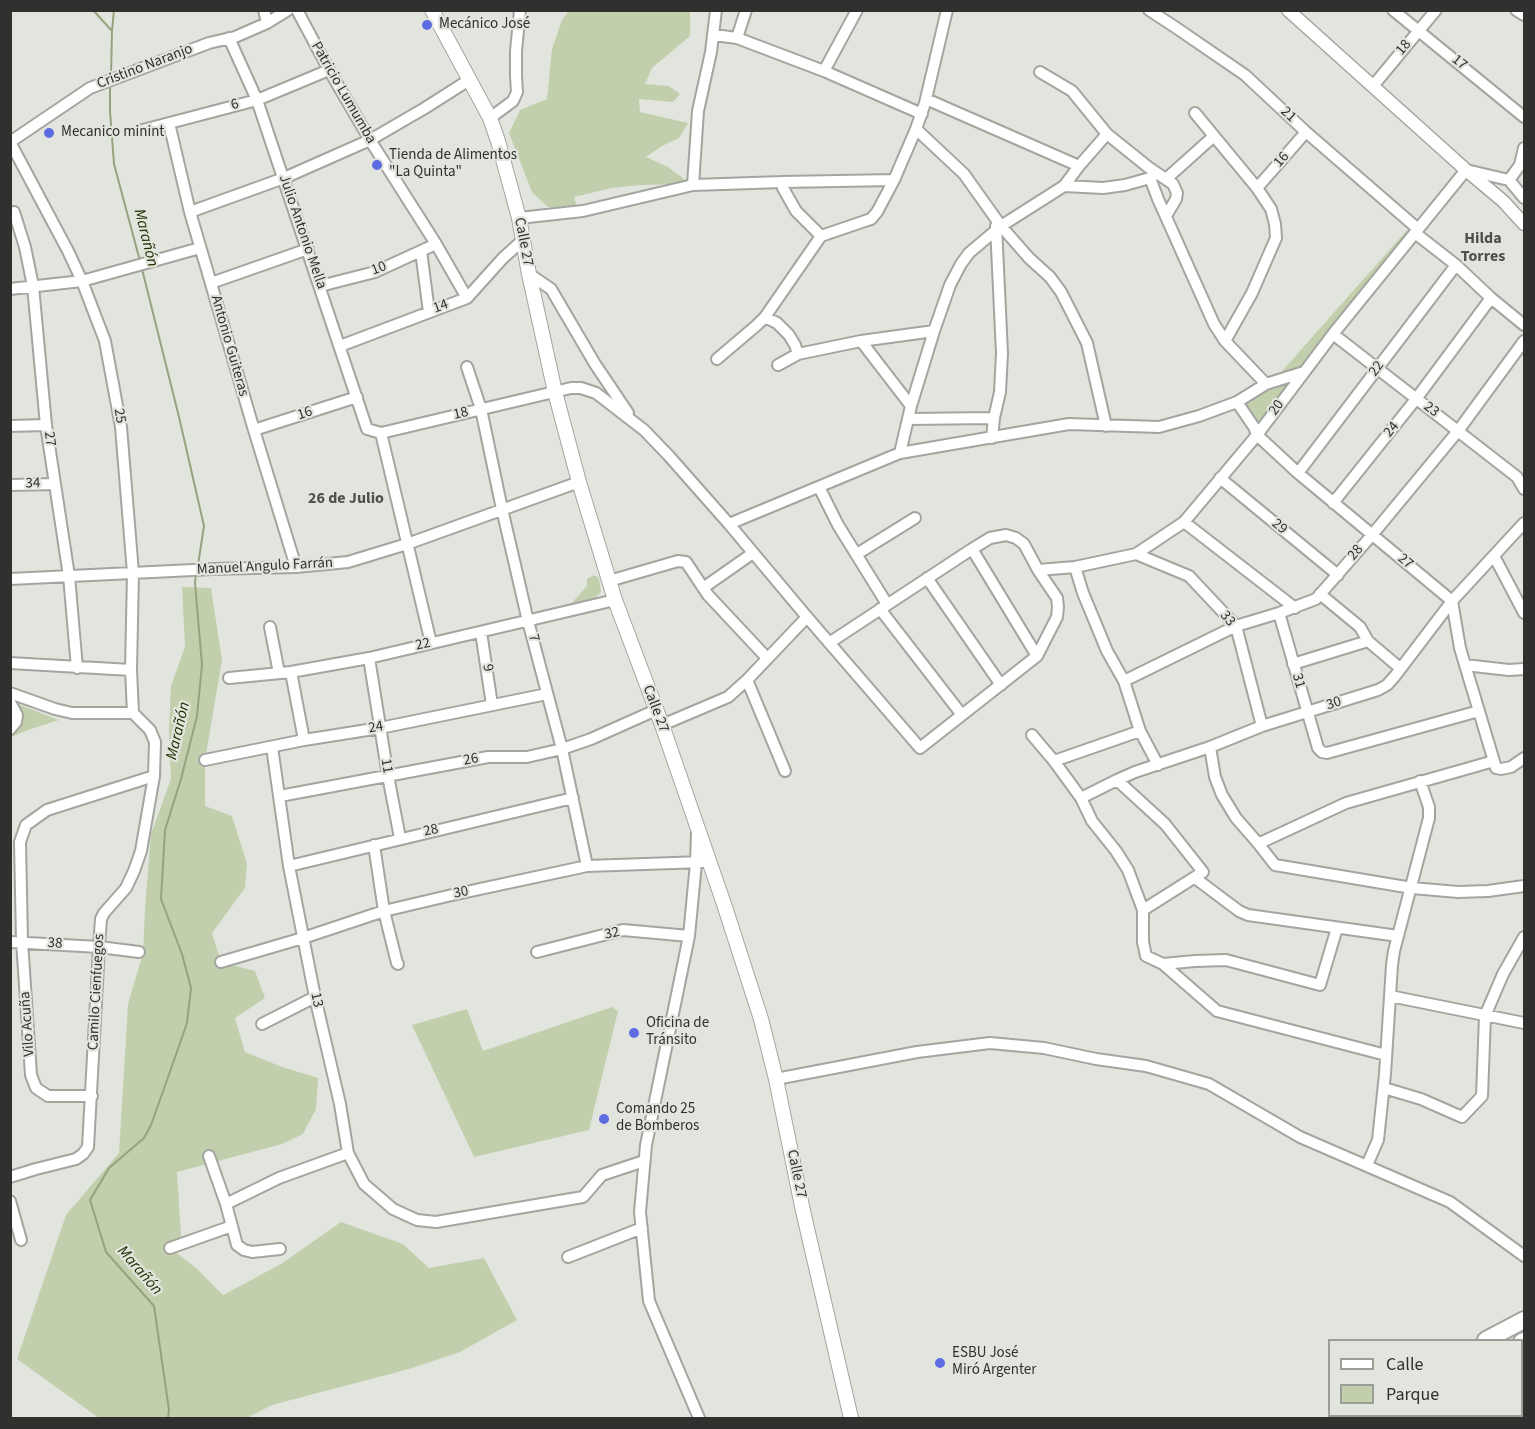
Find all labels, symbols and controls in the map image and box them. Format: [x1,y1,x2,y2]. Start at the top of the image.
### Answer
place label: Mecánico José [439,16,530,34]
marker: Mecánico José [420,18,434,32]
street label: 18 [1392,37,1416,59]
street label: Patricio Lumumba [307,39,379,147]
street label: Cristino Naranjo [95,40,195,94]
street label: 17 [1448,51,1470,75]
street label: 6 [229,95,241,115]
street label: 21 [1276,103,1300,127]
place label: Mecanico minint [61,124,164,142]
marker: Mecanico minint [42,126,56,140]
place label: Tienda de Alimentos "La Quinta" [389,147,517,182]
street label: 16 [1270,148,1294,172]
marker: Tienda de Alimentos "La Quinta" [370,158,384,172]
street label: Julio Antonio Mella [274,172,330,292]
water label: Marañón [129,207,161,269]
street label: Calle 27 [509,216,537,268]
district label: Hilda Torres [1461,229,1505,267]
street label: 10 [369,258,389,280]
street label: Antonio Guiteras [206,293,252,399]
street label: 14 [431,296,451,318]
street label: 22 [1365,358,1389,380]
street label: 20 [1265,397,1289,419]
street label: 23 [1420,398,1442,422]
street label: 16 [295,403,315,425]
street label: 18 [452,403,470,425]
street label: 25 [109,407,129,425]
street label: 24 [1380,419,1404,441]
street label: 27 [39,430,59,448]
street label: 34 [25,475,41,493]
district label: 26 de Julio [308,489,384,509]
street label: 29 [1268,515,1290,539]
street label: 28 [1344,542,1368,564]
street label: 27 [1394,550,1416,574]
street label: Manuel Angulo Farrán [196,554,334,580]
street label: 33 [1215,608,1239,630]
street label: 7 [523,632,543,644]
street label: 22 [414,635,432,655]
street label: 9 [478,663,496,673]
street label: 31 [1287,671,1309,691]
street label: Calle 27 [638,683,672,735]
street label: 30 [1324,693,1344,715]
water label: Marañón [163,700,195,762]
street label: 24 [367,718,385,738]
street label: 26 [462,750,480,770]
street label: 11 [376,757,396,775]
street label: 28 [422,821,440,841]
street label: 30 [452,883,470,903]
street label: 32 [603,924,621,944]
street label: Camilo Cienfuegos [85,933,109,1051]
street label: 38 [47,935,63,953]
street label: Vilo Acuña [17,991,39,1057]
street label: 13 [306,991,326,1009]
place label: Oficina de Tránsito [646,1015,709,1050]
marker: Oficina de Tránsito [627,1026,641,1040]
place label: Comando 25 de Bomberos [616,1101,699,1136]
marker: Comando 25 de Bomberos [597,1112,611,1126]
street label: Calle 27 [782,1148,810,1200]
water label: Marañón [112,1243,166,1299]
legend [1328,1339,1523,1417]
place label: ESBU José Miró Argenter [952,1345,1036,1380]
text: Calle [1386,1352,1423,1377]
marker: ESBU José Miró Argenter [933,1356,947,1370]
text: Parque [1386,1382,1439,1407]

